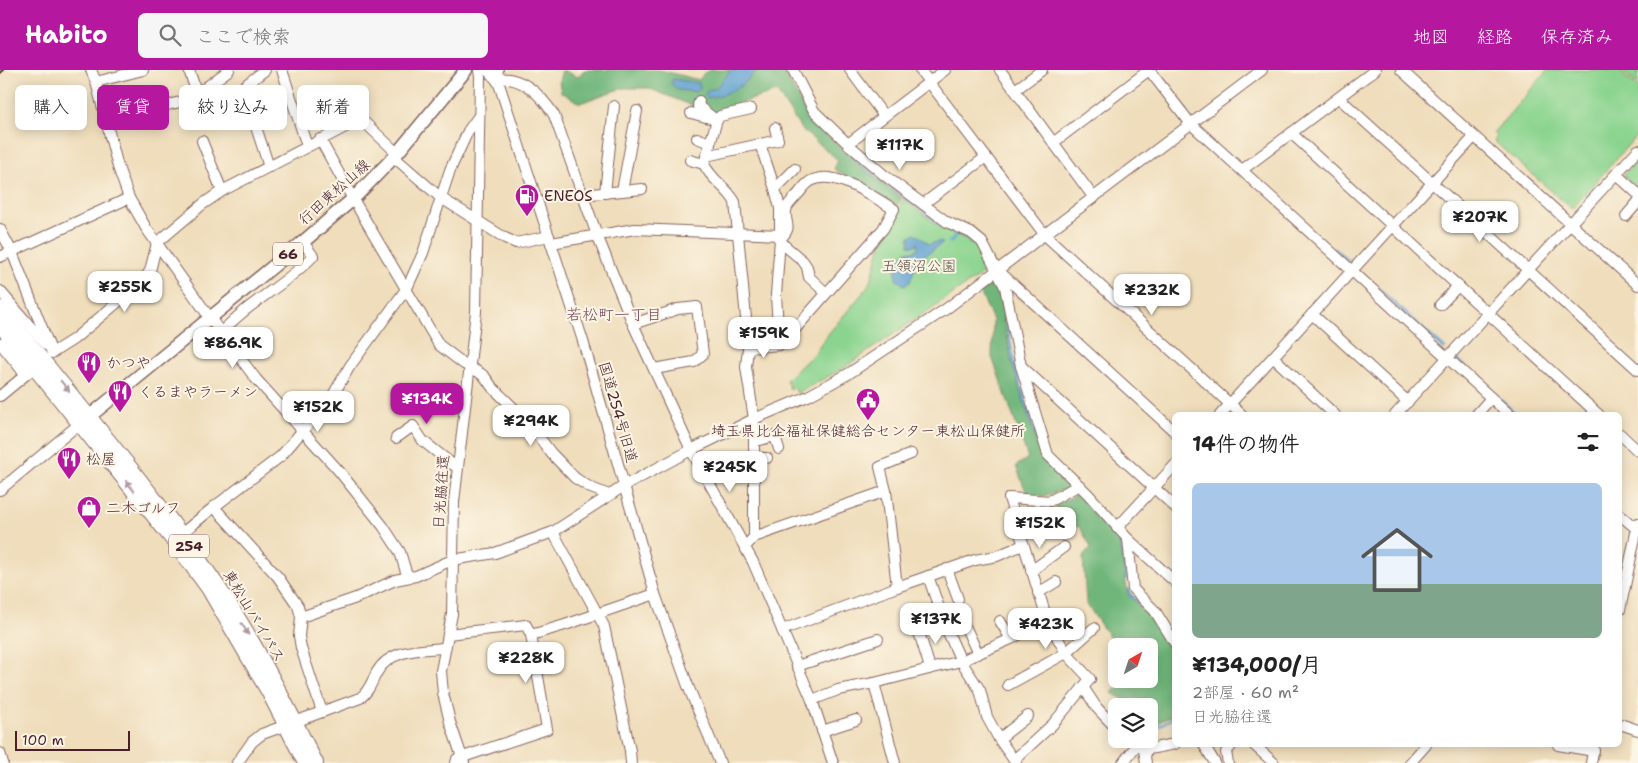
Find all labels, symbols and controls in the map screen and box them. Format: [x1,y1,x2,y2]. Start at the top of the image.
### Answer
search box [138,13,488,58]
text: Habito [25,19,108,51]
icon: search [156,21,184,49]
text: ここで検索 [196,24,291,49]
text: 地図 [1413,25,1449,49]
text: 経路 [1477,25,1513,49]
text: 保存済み [1541,25,1613,49]
chip: 購入 [15,85,87,130]
chip: 賃貸 [97,85,169,130]
chip: 絞り込み [179,85,287,130]
chip: 新着 [297,85,369,130]
pin: ¥117K [865,128,935,171]
text: ¥117K [877,134,923,155]
street label: 行田東松山線 [294,154,374,230]
fuel station icon: ENEOS [514,183,540,217]
place label: ENEOS [544,186,592,206]
pin: ¥207K [1445,200,1515,243]
text: ¥207K [1452,206,1508,227]
road number: 66 [273,242,303,265]
park label: 五領沼公園 [881,256,957,276]
pin: ¥255K [90,270,160,313]
pin: ¥232K [1117,274,1187,316]
text: ¥255K [98,276,152,297]
text: ¥232K [1125,279,1179,300]
district label: 若松町一丁目 [566,304,662,325]
pin: ¥159K [729,316,799,359]
text: ¥159K [739,322,789,343]
pin: ¥86.9K [192,326,274,369]
text: ¥86.9K [204,332,262,353]
restaurant icon: かつや [76,350,102,384]
place label: かつや [106,353,151,373]
street label: 国道254号旧道 [594,359,642,465]
one-way arrow [59,379,70,392]
restaurant icon: くるまやラーメン [107,379,133,413]
place label: くるまやラーメン [138,382,258,402]
pin: ¥134K [392,382,462,425]
public building icon: 埼玉県比企福祉保健総合センター東松山保健所 [855,387,881,421]
text: ¥134K [402,388,452,409]
pin: ¥152K [283,390,353,433]
text: ¥152K [293,396,343,417]
pin: ¥294K [496,404,566,447]
text: ¥294K [504,410,558,431]
place label: 埼玉県比企福祉保健総合センター東松山保健所 [711,421,1025,441]
icon: filters [1574,428,1602,456]
text: 14件の物件 [1192,430,1300,458]
restaurant icon: 松屋 [56,446,82,480]
place label: 松屋 [86,449,116,469]
pin: ¥245K [695,450,765,493]
street label: 日光脇往還 [428,454,454,530]
text: ¥245K [703,456,757,477]
one-way arrow [124,480,135,493]
shop icon: 二木ゴルフ [76,495,102,529]
place label: 二木ゴルフ [106,498,180,518]
pin: ¥152K [1005,506,1075,549]
text: ¥152K [1015,512,1065,533]
icon: home [1352,515,1442,605]
road number: 254 [169,534,209,558]
street label: 東松山バイパス [218,566,290,666]
pin: ¥137K [901,602,971,645]
text: ¥137K [911,608,961,629]
pin: ¥423K [1011,608,1081,650]
text: ¥423K [1019,613,1073,634]
one-way arrow [240,622,249,635]
north arrow [1108,638,1158,688]
map controls [1108,638,1158,748]
pin: ¥228K [491,642,561,684]
text: ¥228K [498,647,554,668]
text: ¥134,000/月 [1192,651,1322,679]
text: 2部屋 · 60 m² [1192,682,1299,703]
button: layers [1108,698,1158,748]
text: 日光脇往還 [1192,706,1272,727]
scale bar [15,728,130,751]
text: 100 m [22,731,64,749]

